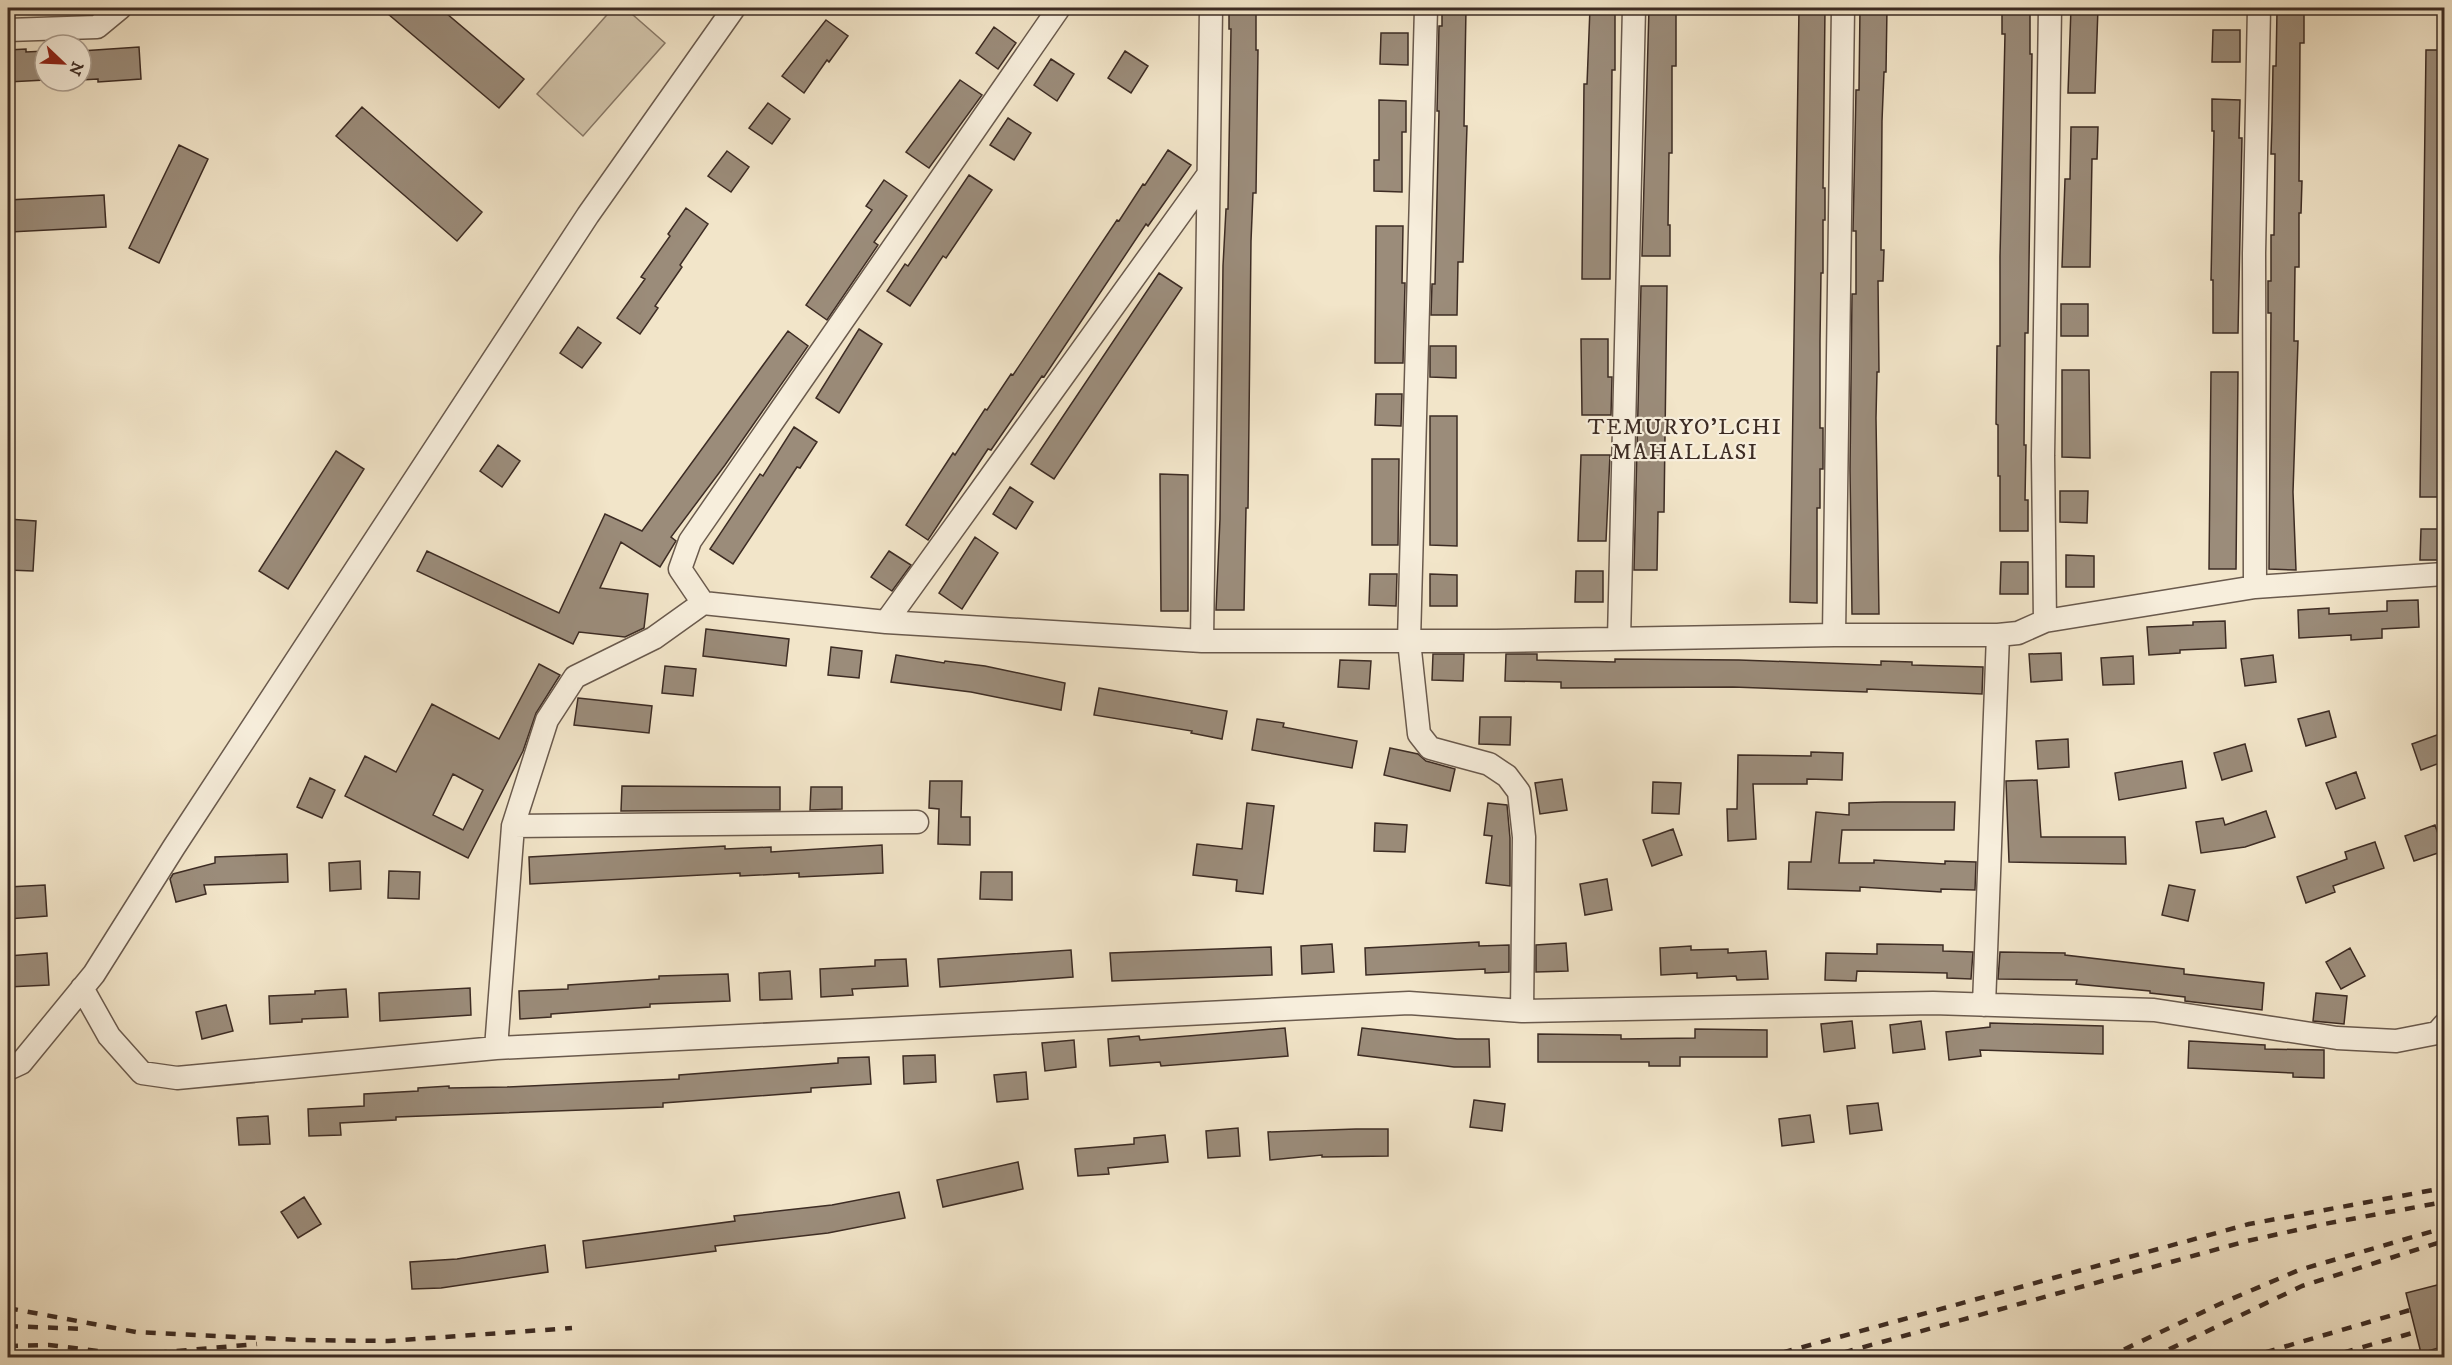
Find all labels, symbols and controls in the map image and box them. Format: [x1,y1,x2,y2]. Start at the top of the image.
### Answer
north arrow [33,33,93,93]
text: N [64,59,88,78]
district label: TEMURYO'LCHI MAHALLASI [1588,414,1782,466]

